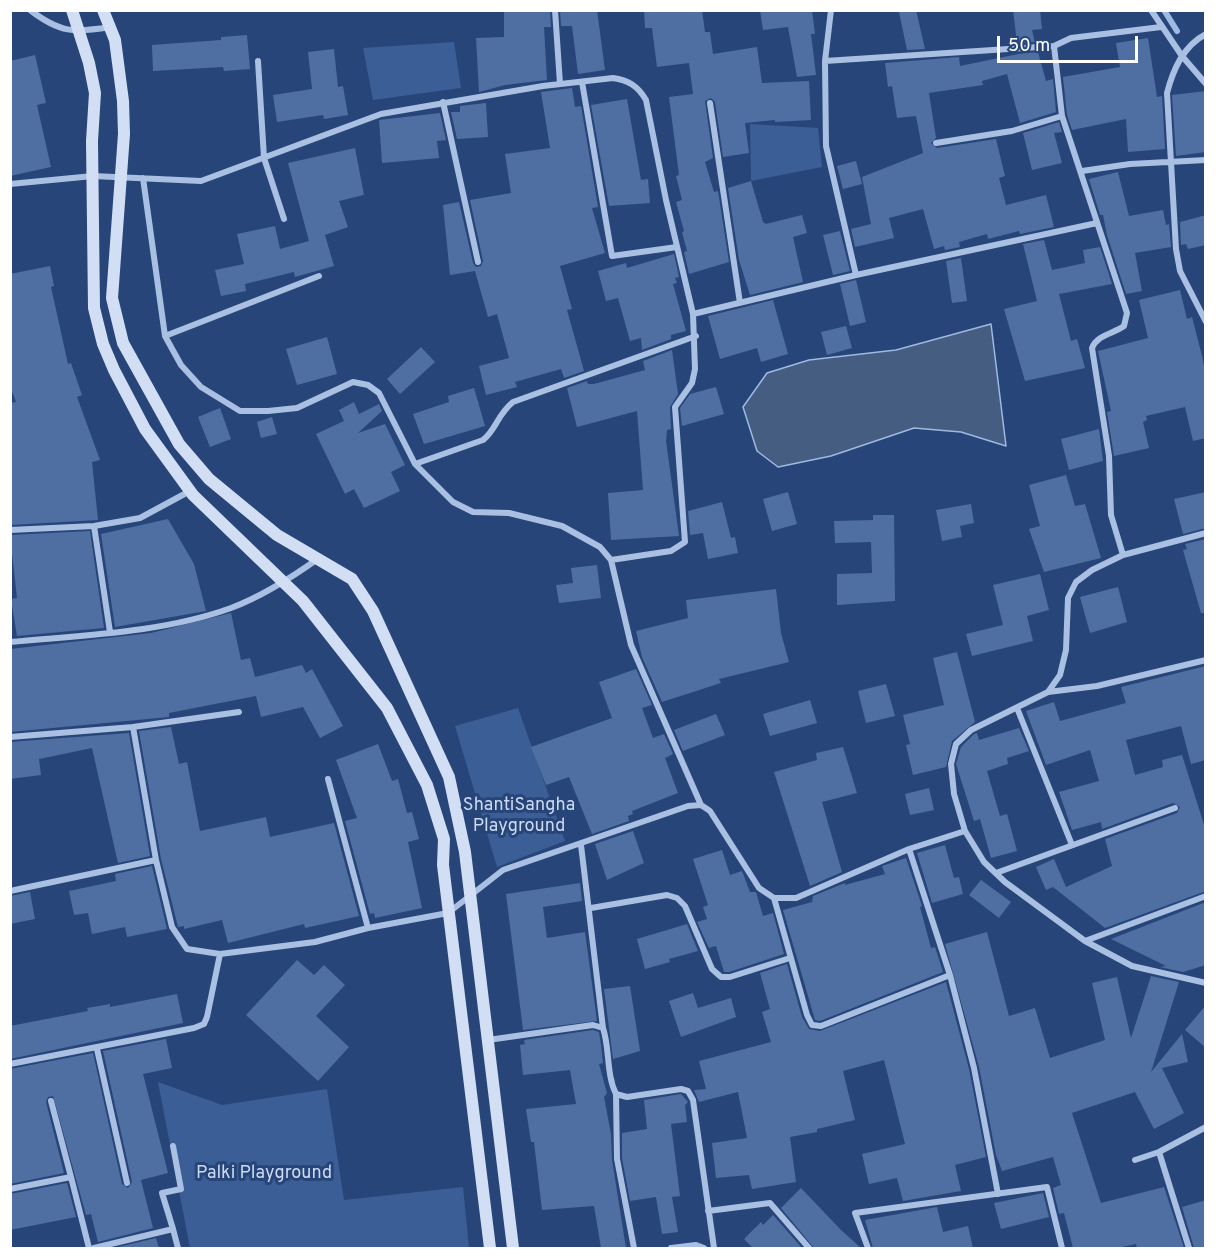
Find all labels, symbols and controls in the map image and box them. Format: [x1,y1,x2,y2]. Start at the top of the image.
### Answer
scale bar [1000,24,1141,62]
text: 50 m [1008,35,1050,58]
park label: ShantiSangha Playground [463,795,575,838]
park label: Palki Playground [196,1163,332,1185]

